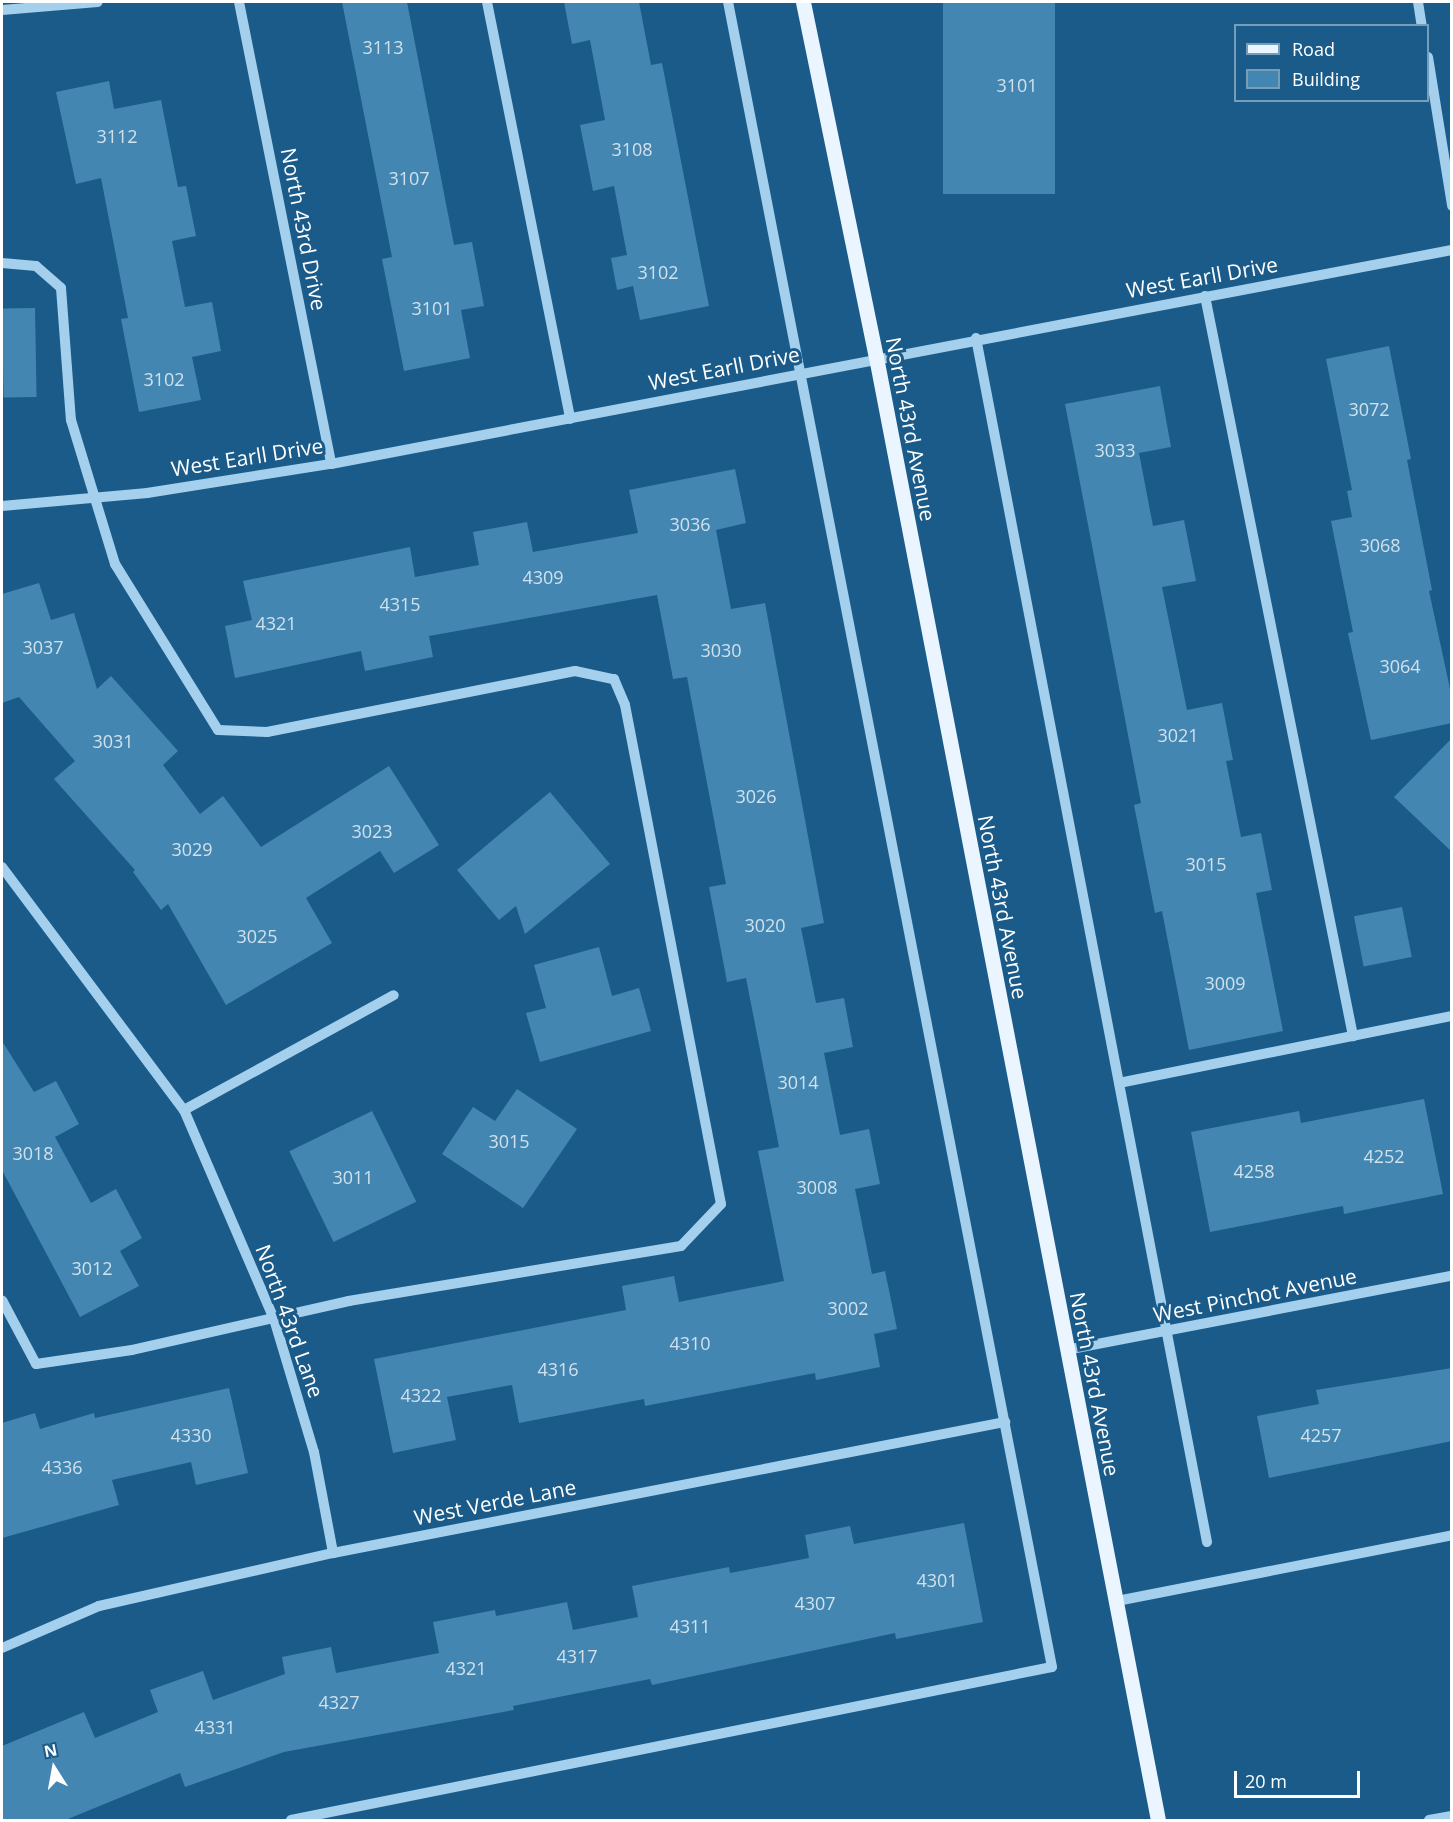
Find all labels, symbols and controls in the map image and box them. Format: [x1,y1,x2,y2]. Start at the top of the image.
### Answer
legend [1234,24,1429,102]
house number: 3113 [362,36,404,58]
text: Road [1292,37,1335,61]
text: Building [1292,67,1360,91]
house number: 3101 [996,74,1038,96]
house number: 3112 [96,125,138,147]
house number: 3108 [611,138,653,160]
street label: North 43rd Drive [276,146,332,312]
house number: 3107 [388,167,430,189]
street label: West Earll Drive [1124,251,1280,303]
house number: 3102 [637,261,679,283]
house number: 3101 [411,297,453,319]
street label: North 43rd Avenue [881,335,941,523]
street label: West Earll Drive [646,341,802,395]
house number: 3102 [143,368,185,390]
house number: 3072 [1348,398,1390,420]
street label: West Earll Drive [169,433,325,481]
house number: 3033 [1094,439,1136,461]
house number: 3036 [669,513,711,535]
house number: 3068 [1359,534,1401,556]
house number: 4309 [522,566,564,588]
house number: 4315 [379,593,421,615]
house number: 4321 [255,612,297,634]
house number: 3037 [22,636,64,658]
house number: 3030 [700,639,742,661]
house number: 3064 [1379,655,1421,677]
house number: 3021 [1157,724,1199,746]
house number: 3031 [92,730,134,752]
house number: 3026 [735,785,777,807]
street label: North 43rd Avenue [973,813,1033,1001]
house number: 3023 [351,820,393,842]
house number: 3029 [171,838,213,860]
house number: 3015 [1185,853,1227,875]
house number: 3020 [744,914,786,936]
house number: 3025 [236,925,278,947]
house number: 3009 [1204,972,1246,994]
house number: 3014 [777,1071,819,1093]
house number: 3015 [488,1130,530,1152]
house number: 3018 [12,1142,54,1164]
house number: 4252 [1363,1145,1405,1167]
house number: 4258 [1233,1160,1275,1182]
house number: 3011 [332,1166,374,1188]
house number: 3008 [796,1176,838,1198]
street label: North 43rd Lane [251,1241,329,1401]
house number: 3012 [71,1257,113,1279]
street label: West Pinchot Avenue [1151,1263,1359,1327]
street label: North 43rd Avenue [1065,1290,1125,1478]
house number: 3002 [827,1297,869,1319]
house number: 4310 [669,1332,711,1354]
house number: 4316 [537,1358,579,1380]
house number: 4322 [400,1384,442,1406]
house number: 4330 [170,1424,212,1446]
house number: 4257 [1300,1424,1342,1446]
house number: 4336 [41,1456,83,1478]
street label: West Verde Lane [412,1474,578,1530]
house number: 4301 [916,1569,958,1591]
house number: 4307 [794,1592,836,1614]
house number: 4311 [669,1615,711,1637]
house number: 4317 [556,1645,598,1667]
house number: 4321 [445,1657,487,1679]
house number: 4327 [318,1691,360,1713]
house number: 4331 [194,1716,236,1738]
north arrow [24,1738,84,1798]
text: N [42,1738,59,1762]
scale bar [1237,1759,1363,1797]
text: 20 m [1245,1769,1287,1793]

